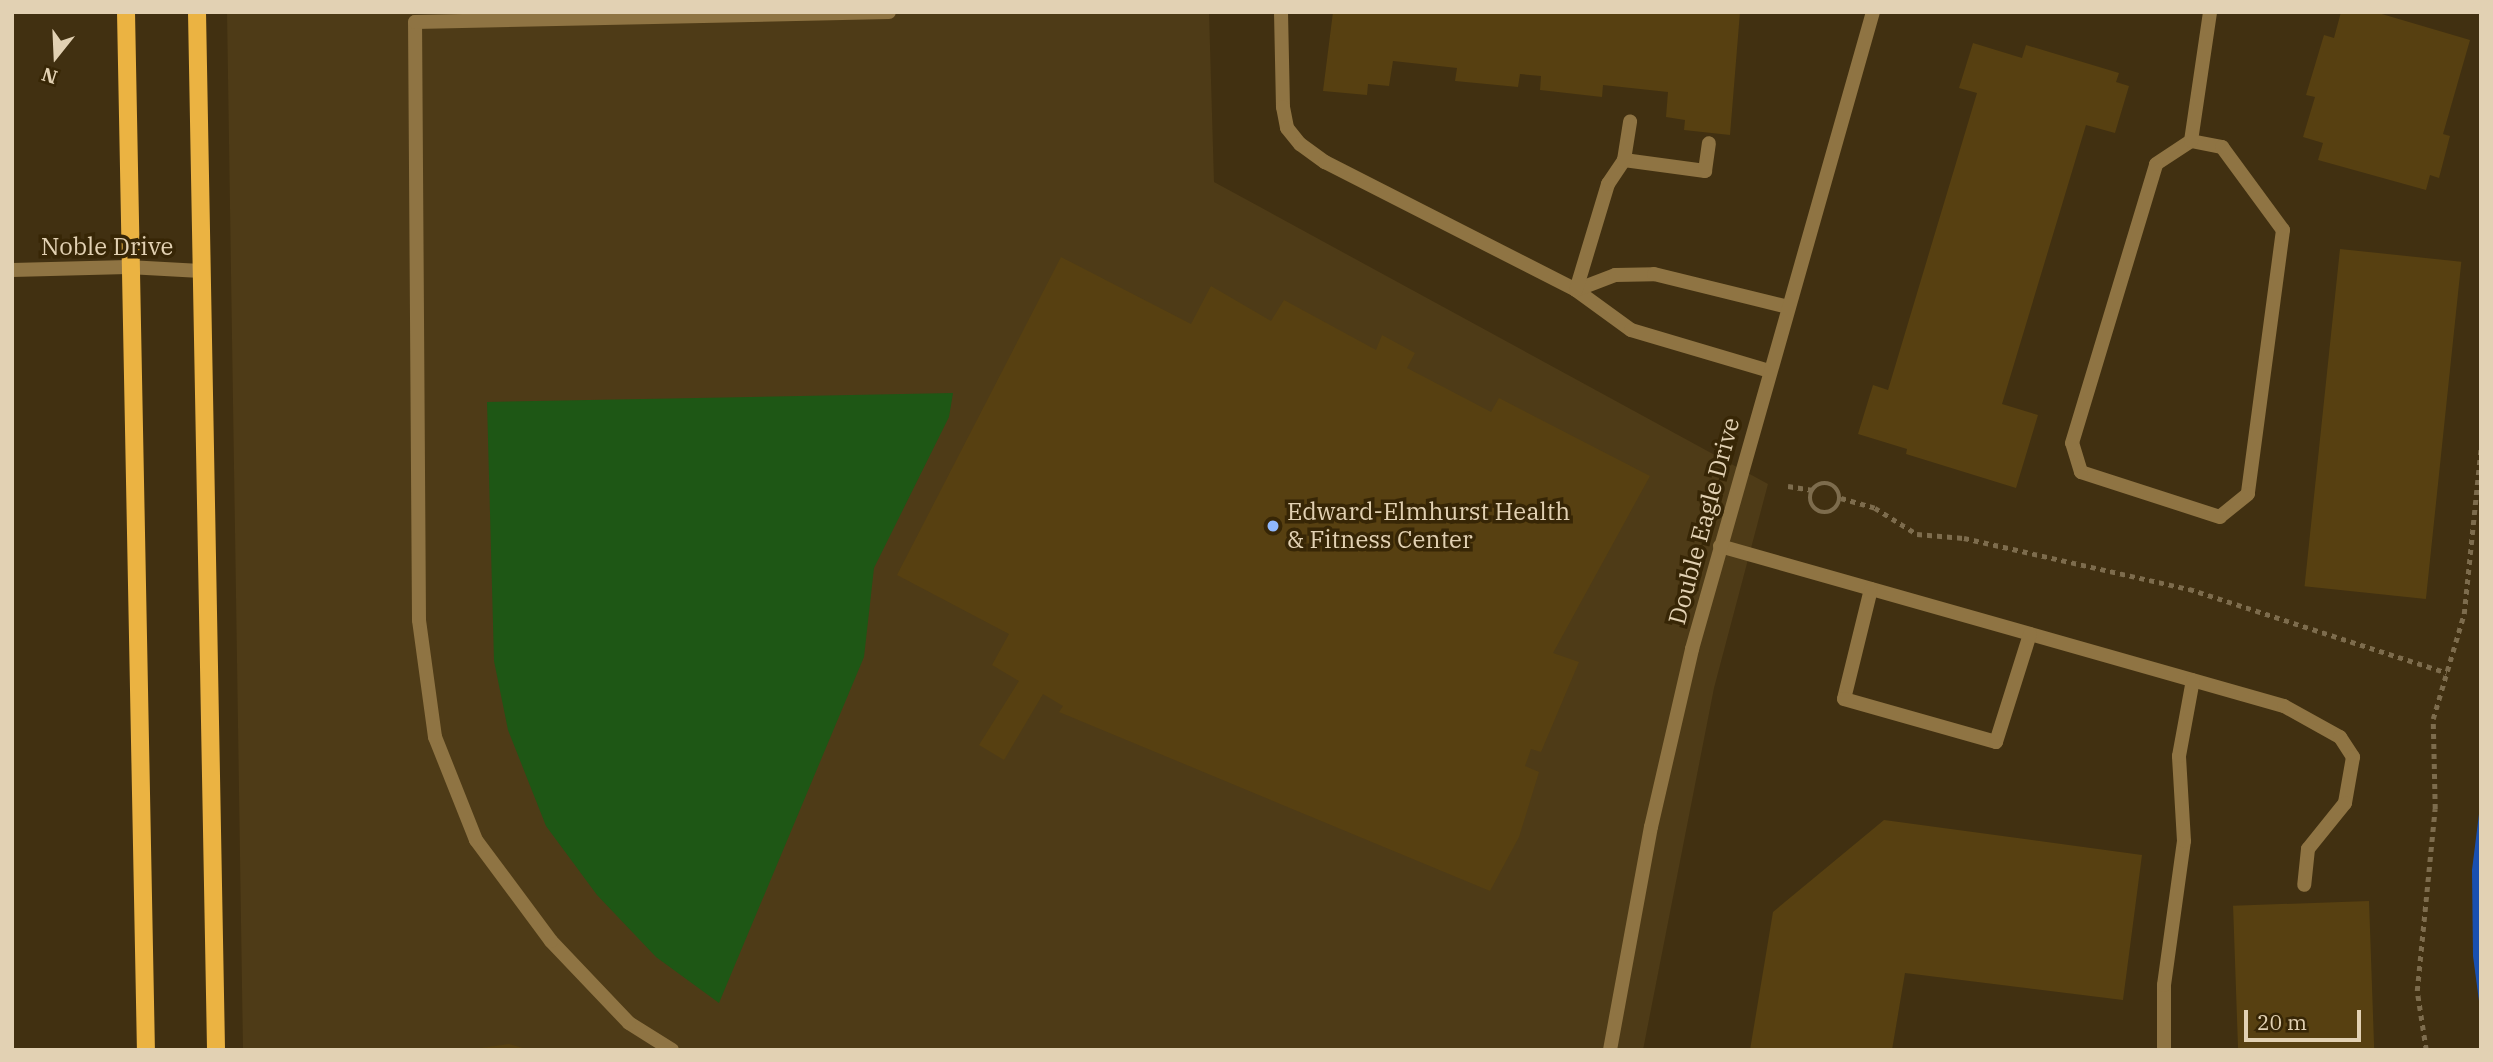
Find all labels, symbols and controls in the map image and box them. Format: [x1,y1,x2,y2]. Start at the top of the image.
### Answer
north arrow [21,21,91,91]
text: N [39,62,60,90]
street label: Noble Drive [41,233,173,261]
street label: Double Eagle Drive [1663,414,1745,628]
place label: Edward-Elmhurst Health & Fitness Center [1287,498,1570,554]
marker: Edward-Elmhurst Health & Fitness Center [1265,518,1281,534]
scale bar [2248,996,2365,1040]
text: 20 m [2257,1008,2307,1036]

